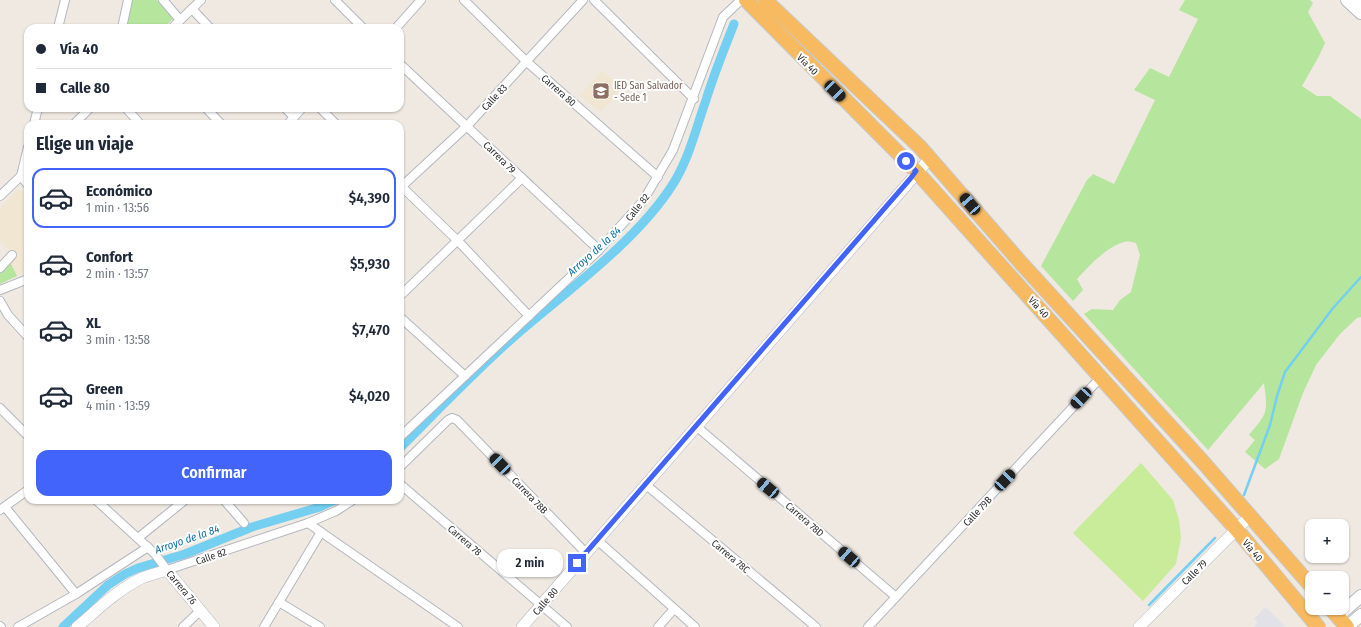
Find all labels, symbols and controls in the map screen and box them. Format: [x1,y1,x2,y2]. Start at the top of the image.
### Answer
text: Vía 40 [60,40,98,58]
street label: Vía 40 [794,51,821,78]
street label: Carrera 80 [538,72,578,109]
car [822,78,848,104]
text: Calle 80 [60,79,110,97]
place label: IED San Salvador - Sede 1 [614,80,683,104]
school or university icon: IED San Salvador - Sede 1 [591,81,611,101]
street label: Calle 83 [479,82,510,113]
text: Elige un viaje [36,133,134,155]
street label: Carrera 79 [480,139,518,176]
route start [897,152,915,170]
icon: car [38,180,74,216]
text: Económico [86,182,153,200]
text: $4,390 [349,189,390,207]
street label: Calle 82 [623,191,653,224]
car [958,191,982,217]
text: 1 min · 13:56 [86,200,149,215]
water label: Arroyo de la 84 [564,224,624,279]
icon: car [38,246,74,282]
text: Confort [86,248,133,266]
text: $5,930 [350,255,390,273]
text: 2 min · 13:57 [86,266,148,281]
street label: Vía 40 [1025,294,1052,321]
icon: car [38,312,74,348]
text: XL [86,314,101,332]
text: $7,470 [352,321,390,339]
text: 3 min · 13:58 [86,332,150,347]
icon: car [38,378,74,414]
text: Green [86,380,123,398]
car [1068,385,1094,411]
text: $4,020 [349,387,390,405]
text: 4 min · 13:59 [86,398,150,413]
button: Confirmar [36,450,392,496]
car [487,451,513,477]
car [992,467,1018,493]
street label: Carrera 78B [509,475,550,517]
car [755,476,781,500]
street label: Calle 79B [961,494,995,529]
street label: Carrera 78D [783,500,826,540]
map controls [1305,519,1349,615]
button: + [1305,519,1349,563]
water label: Arroyo de la 84 [152,522,221,557]
street label: Carrera 78 [445,523,484,559]
street label: Carrera 78C [709,537,752,576]
street label: Vía 40 [1240,537,1266,564]
car [836,545,862,569]
street label: Calle 82 [194,546,229,568]
callout: 2 min [497,549,563,577]
route end [568,554,586,572]
text: 2 min [516,555,544,570]
street label: Calle 79 [1179,557,1210,588]
street label: Carrera 76 [164,568,199,607]
button: − [1305,571,1349,615]
street label: Calle 80 [531,585,561,618]

